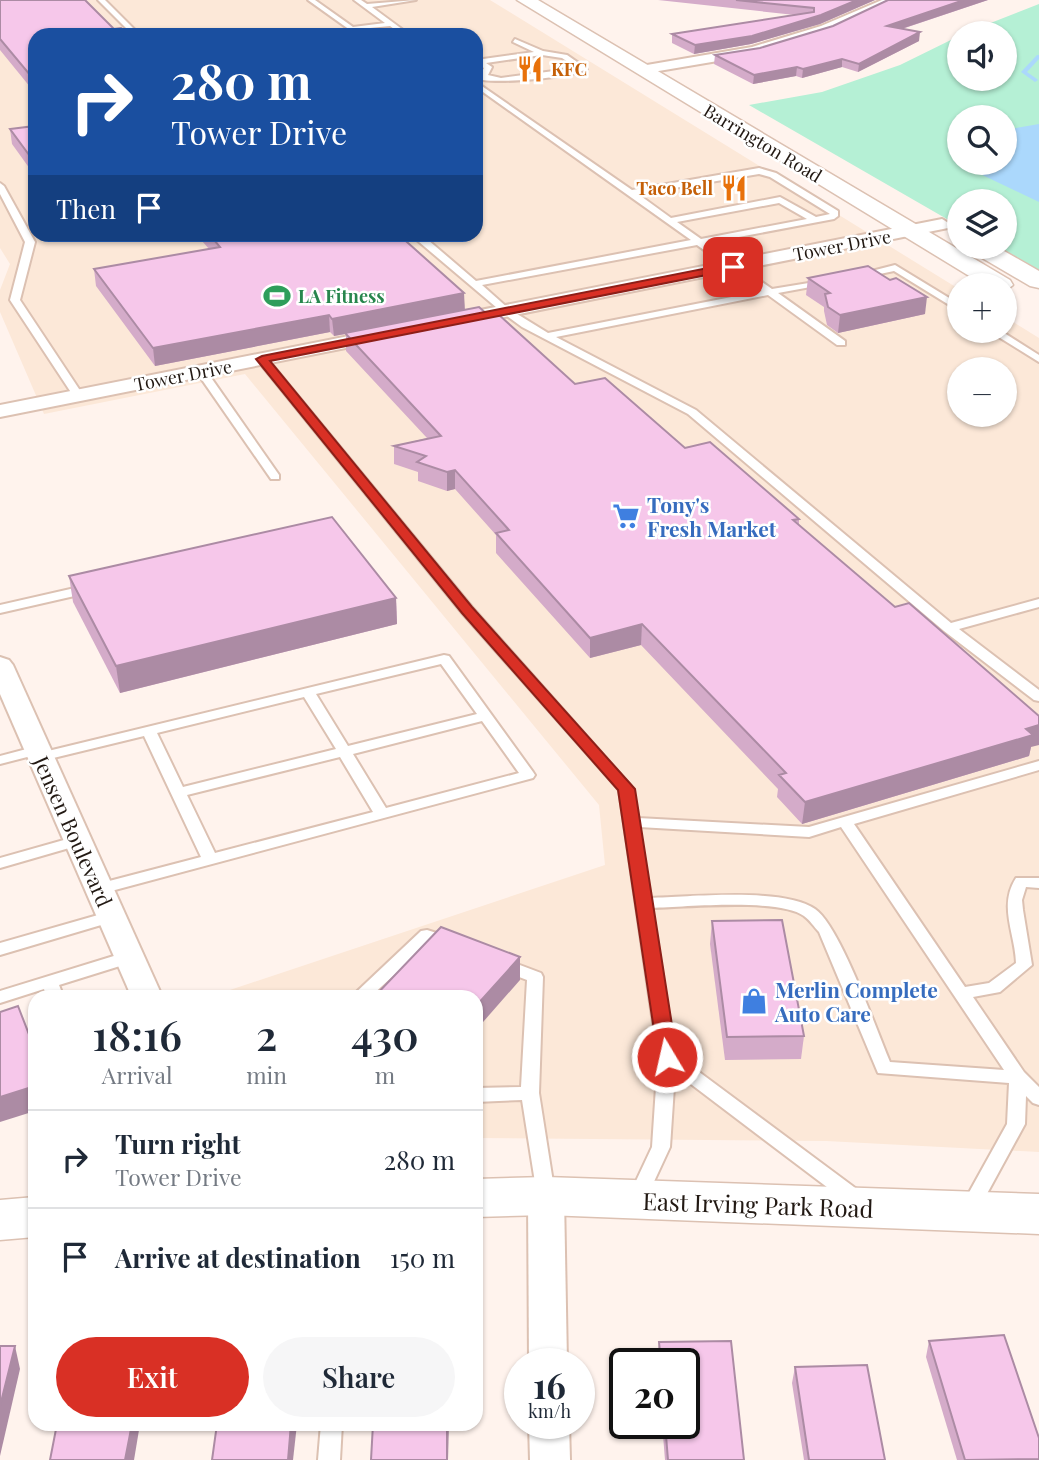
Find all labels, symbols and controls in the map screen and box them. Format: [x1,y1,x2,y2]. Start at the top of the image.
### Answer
map controls [947,21,1017,427]
button: sound [947,21,1017,91]
text: 280 m [171,47,311,112]
restaurant icon: KFC [515,54,545,84]
icon: right [56,56,147,147]
place label: KFC [551,57,587,81]
street label: Barrington Road [699,98,827,188]
button: search [947,105,1017,175]
text: Tower Drive [171,110,347,153]
restaurant icon: Taco Bell [719,173,749,203]
place label: Taco Bell [636,176,713,200]
icon: arrive [130,189,168,227]
button: layers [947,189,1017,259]
text: Then [56,191,116,226]
street label: Tower Drive [791,224,893,266]
pin [703,237,763,297]
icon: arrive [714,248,752,286]
button: + [947,273,1017,343]
sports icon: LA Fitness [262,281,292,311]
place label: LA Fitness [298,284,385,308]
street label: Tower Drive [132,354,234,396]
button: − [947,357,1017,427]
place label: Tony's Fresh Market [647,490,777,542]
supermarket icon: Tony's Fresh Market [611,501,641,531]
street label: Jensen Boulevard [28,750,120,911]
place label: Merlin Complete Auto Care [774,975,938,1027]
shop icon: Merlin Complete Auto Care [739,986,769,1016]
text: 18:16 [92,1006,182,1062]
text: 2 [256,1006,277,1062]
text: 430 [351,1006,419,1062]
position arrow [630,1020,704,1094]
text: Arrival [102,1059,173,1090]
text: min [246,1059,287,1090]
text: m [375,1059,395,1090]
text: Turn right [115,1126,241,1161]
icon: right [56,1140,94,1178]
text: 280 m [384,1142,455,1177]
text: Tower Drive [115,1161,242,1192]
street label: East Irving Park Road [642,1184,874,1224]
icon: arrive [56,1238,94,1276]
text: Arrive at destination [115,1240,361,1275]
text: 150 m [390,1240,455,1275]
button: Exit [56,1337,249,1417]
button: Share [263,1337,455,1417]
speed limit sign: 20 [609,1348,700,1439]
text: 16 [533,1361,566,1408]
text: km/h [528,1399,571,1423]

